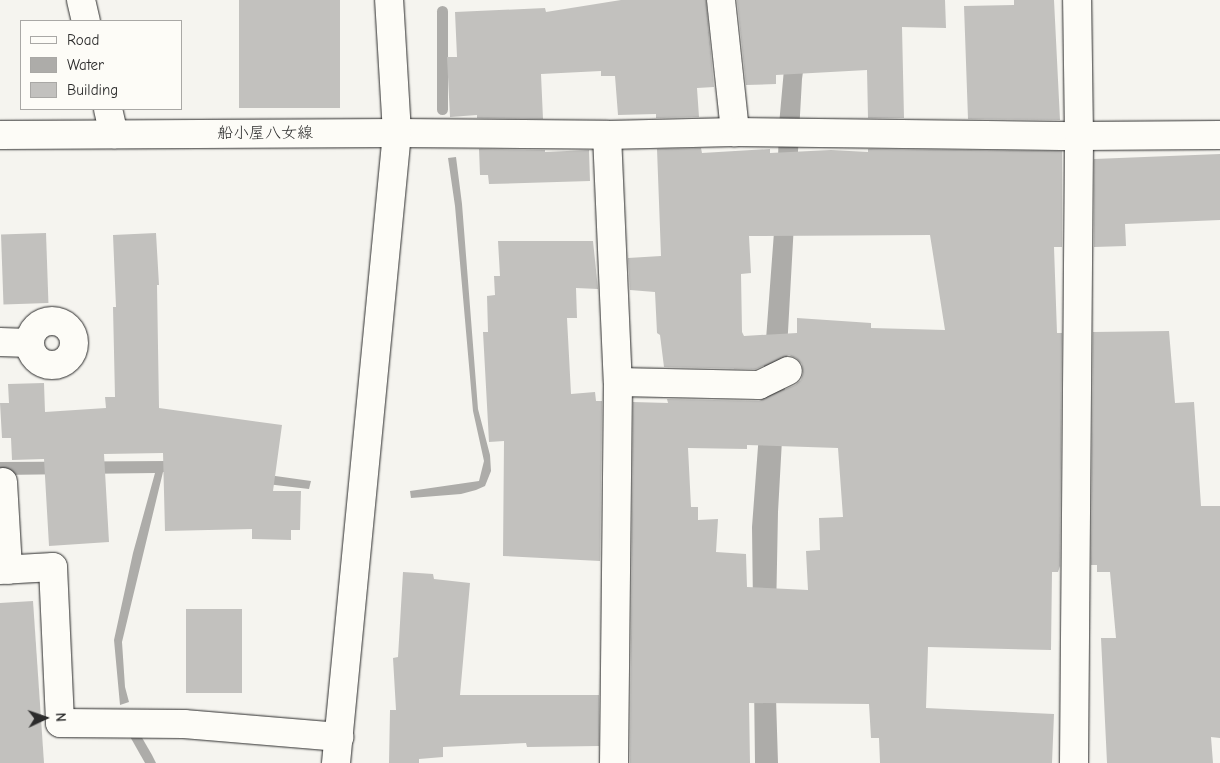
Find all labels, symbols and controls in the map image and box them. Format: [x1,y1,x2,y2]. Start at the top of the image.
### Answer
legend [20,20,182,110]
text: Road [67,31,99,49]
text: Water [67,56,104,74]
text: Building [67,81,118,99]
street label: 船小屋八女線 [217,123,313,143]
north arrow [20,693,70,743]
text: N [52,712,69,722]

